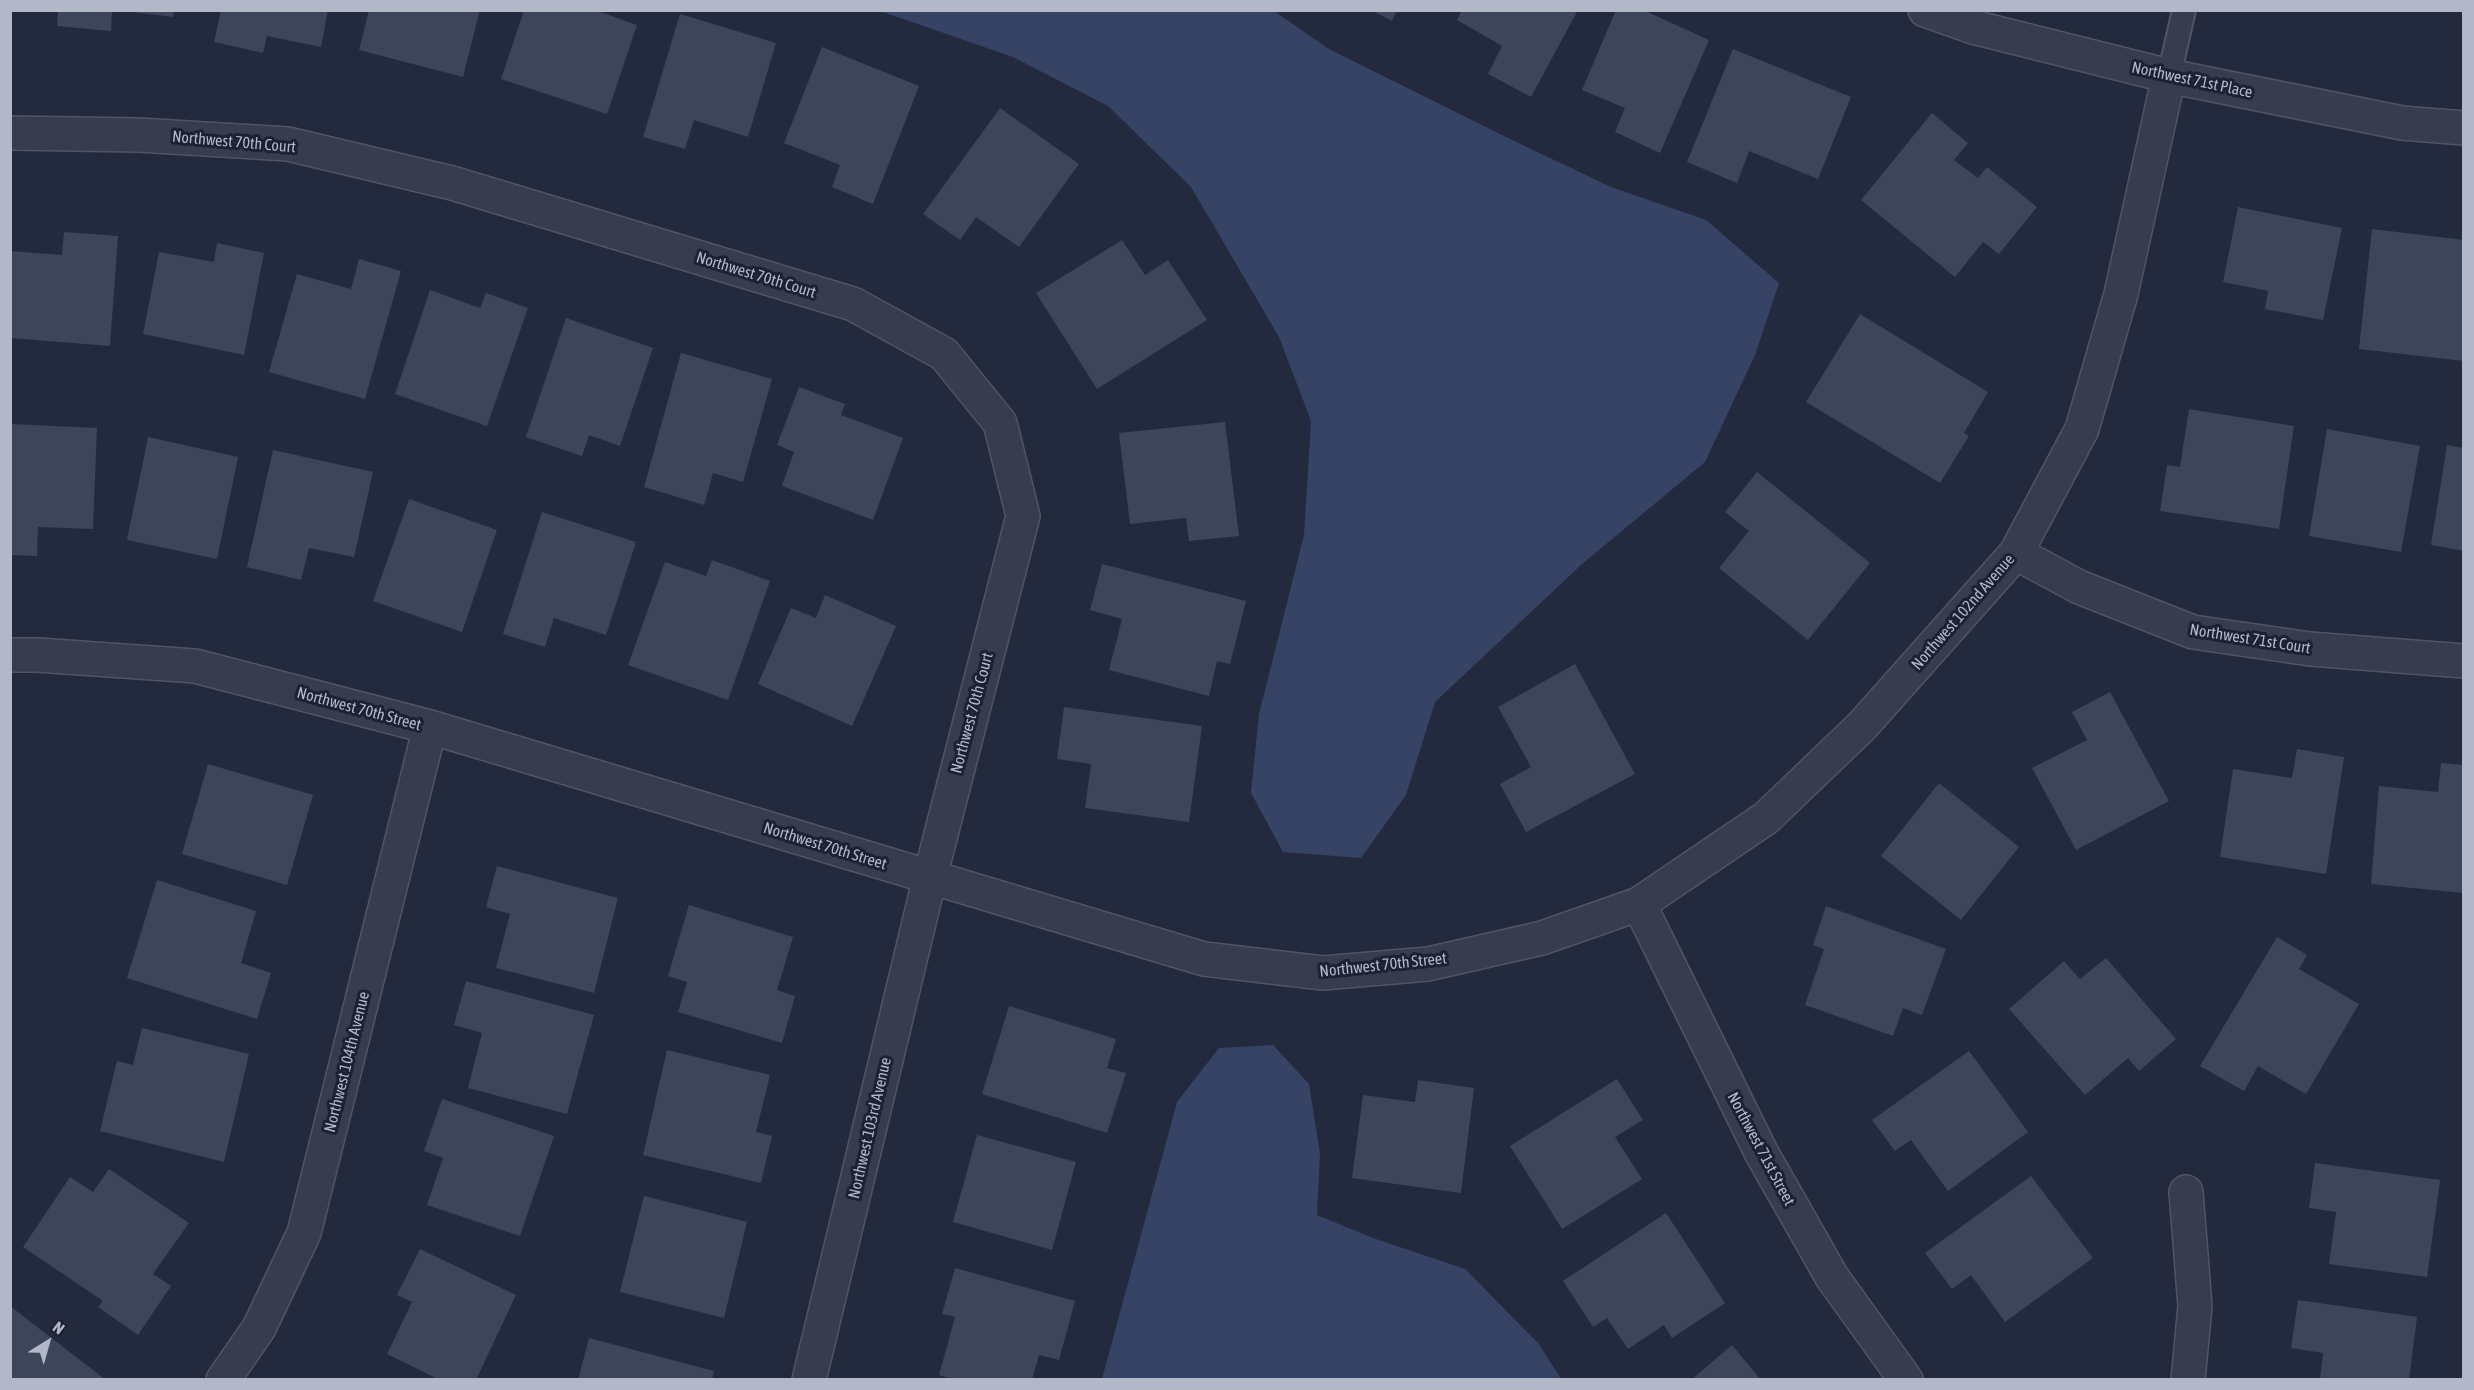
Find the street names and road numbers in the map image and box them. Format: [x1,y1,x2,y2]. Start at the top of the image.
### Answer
street label: Northwest 71st Place [2130,58,2254,102]
street label: Northwest 70th Court [171,127,297,157]
street label: Northwest 70th Court [694,248,818,302]
street label: Northwest 102nd Avenue [1907,550,2019,674]
street label: Northwest 71st Court [2188,620,2312,658]
street label: Northwest 70th Court [947,651,997,775]
street label: Northwest 70th Street [295,683,423,735]
street label: Northwest 70th Street [761,818,889,874]
street label: Northwest 70th Street [1318,949,1448,981]
street label: Northwest 104th Avenue [320,990,374,1134]
street label: Northwest 103rd Avenue [844,1056,896,1200]
street label: Northwest 71st Street [1723,1089,1799,1209]

